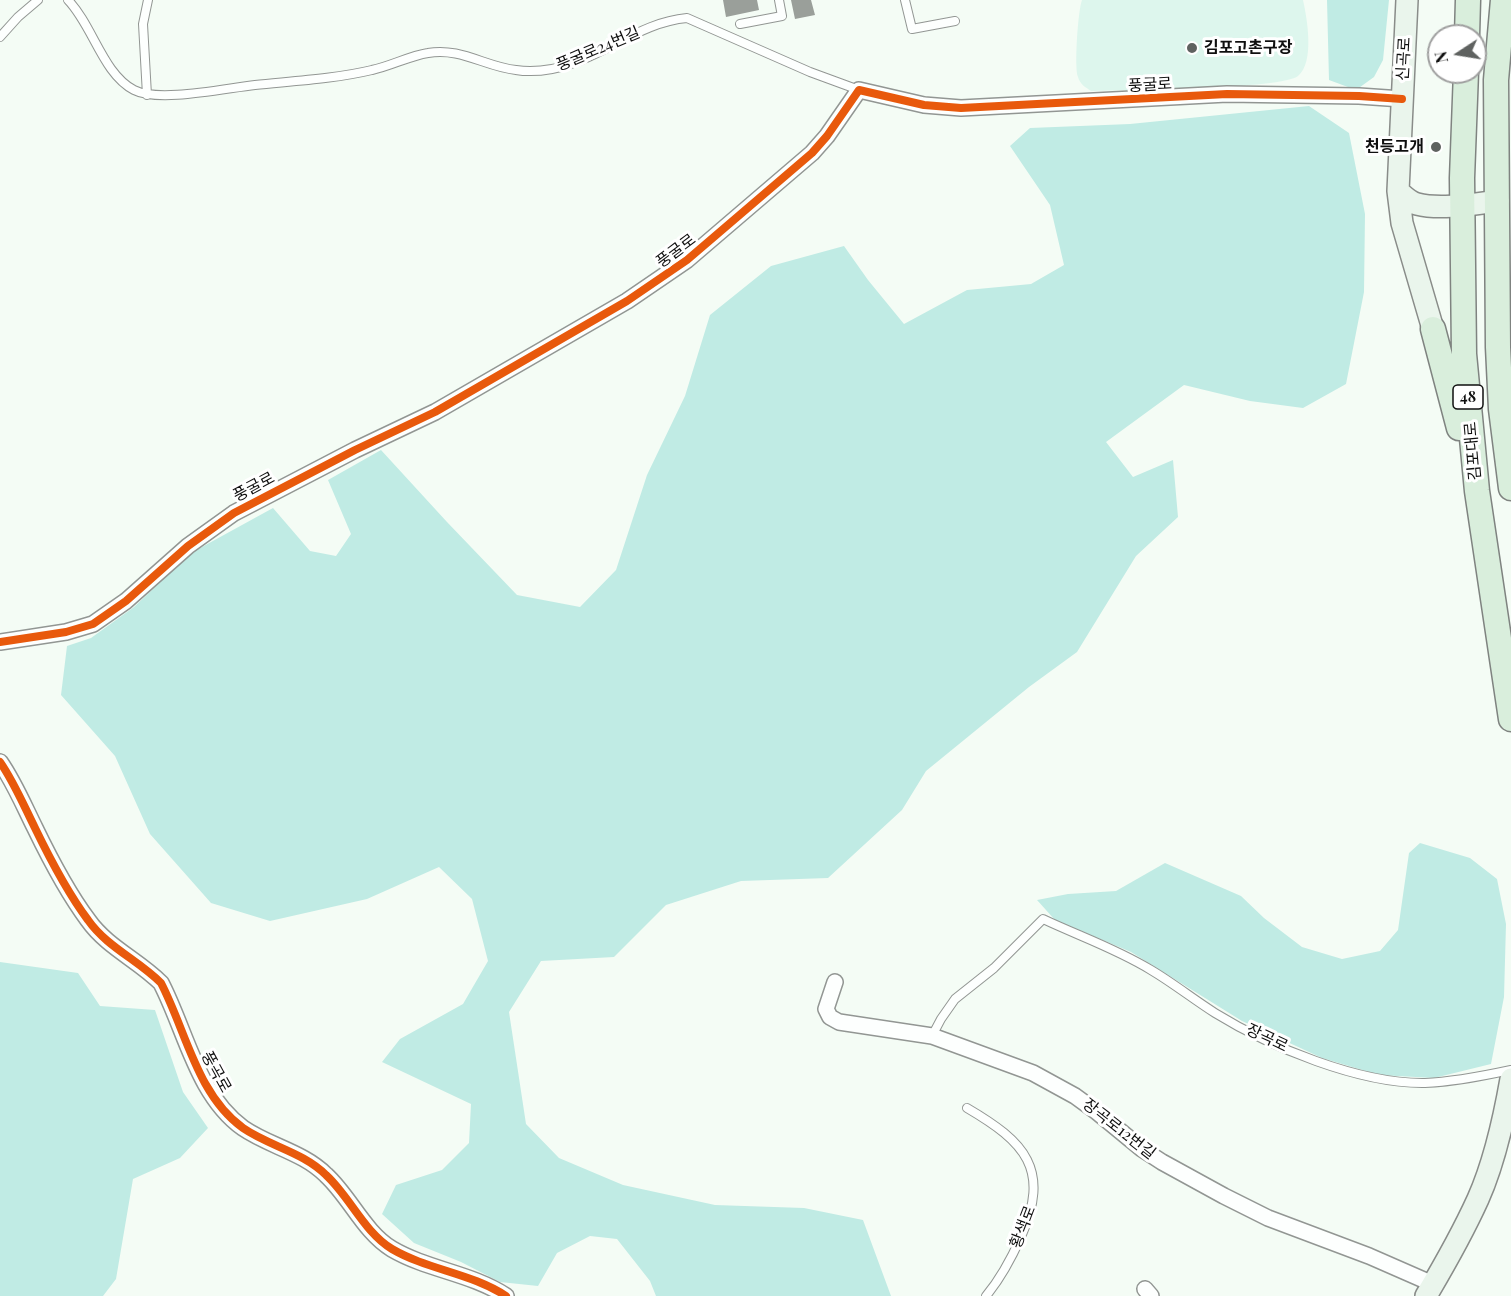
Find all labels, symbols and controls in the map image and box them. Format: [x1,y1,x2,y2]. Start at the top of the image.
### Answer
street label: 풍굴로24번길 [553,23,643,75]
north arrow [1427,24,1487,84]
street label: 신곡로 [1393,36,1415,82]
place label: 김포고촌구장 [1204,38,1292,58]
marker: 김포고촌구장 [1185,41,1199,55]
text: N [1429,50,1452,65]
street label: 풍굴로 [1127,74,1173,96]
place label: 천등고개 [1365,137,1424,157]
marker: 천등고개 [1429,140,1443,154]
street label: 풍굴로 [653,230,699,272]
road number: 48 [1453,385,1483,409]
street label: 김포대로 [1461,421,1485,481]
street label: 풍굴로 [230,468,278,506]
street label: 장곡로 [1243,1020,1291,1056]
street label: 풍곡로 [197,1048,235,1096]
street label: 장곡로12번길 [1079,1095,1159,1163]
street label: 황색로 [1006,1203,1040,1251]

